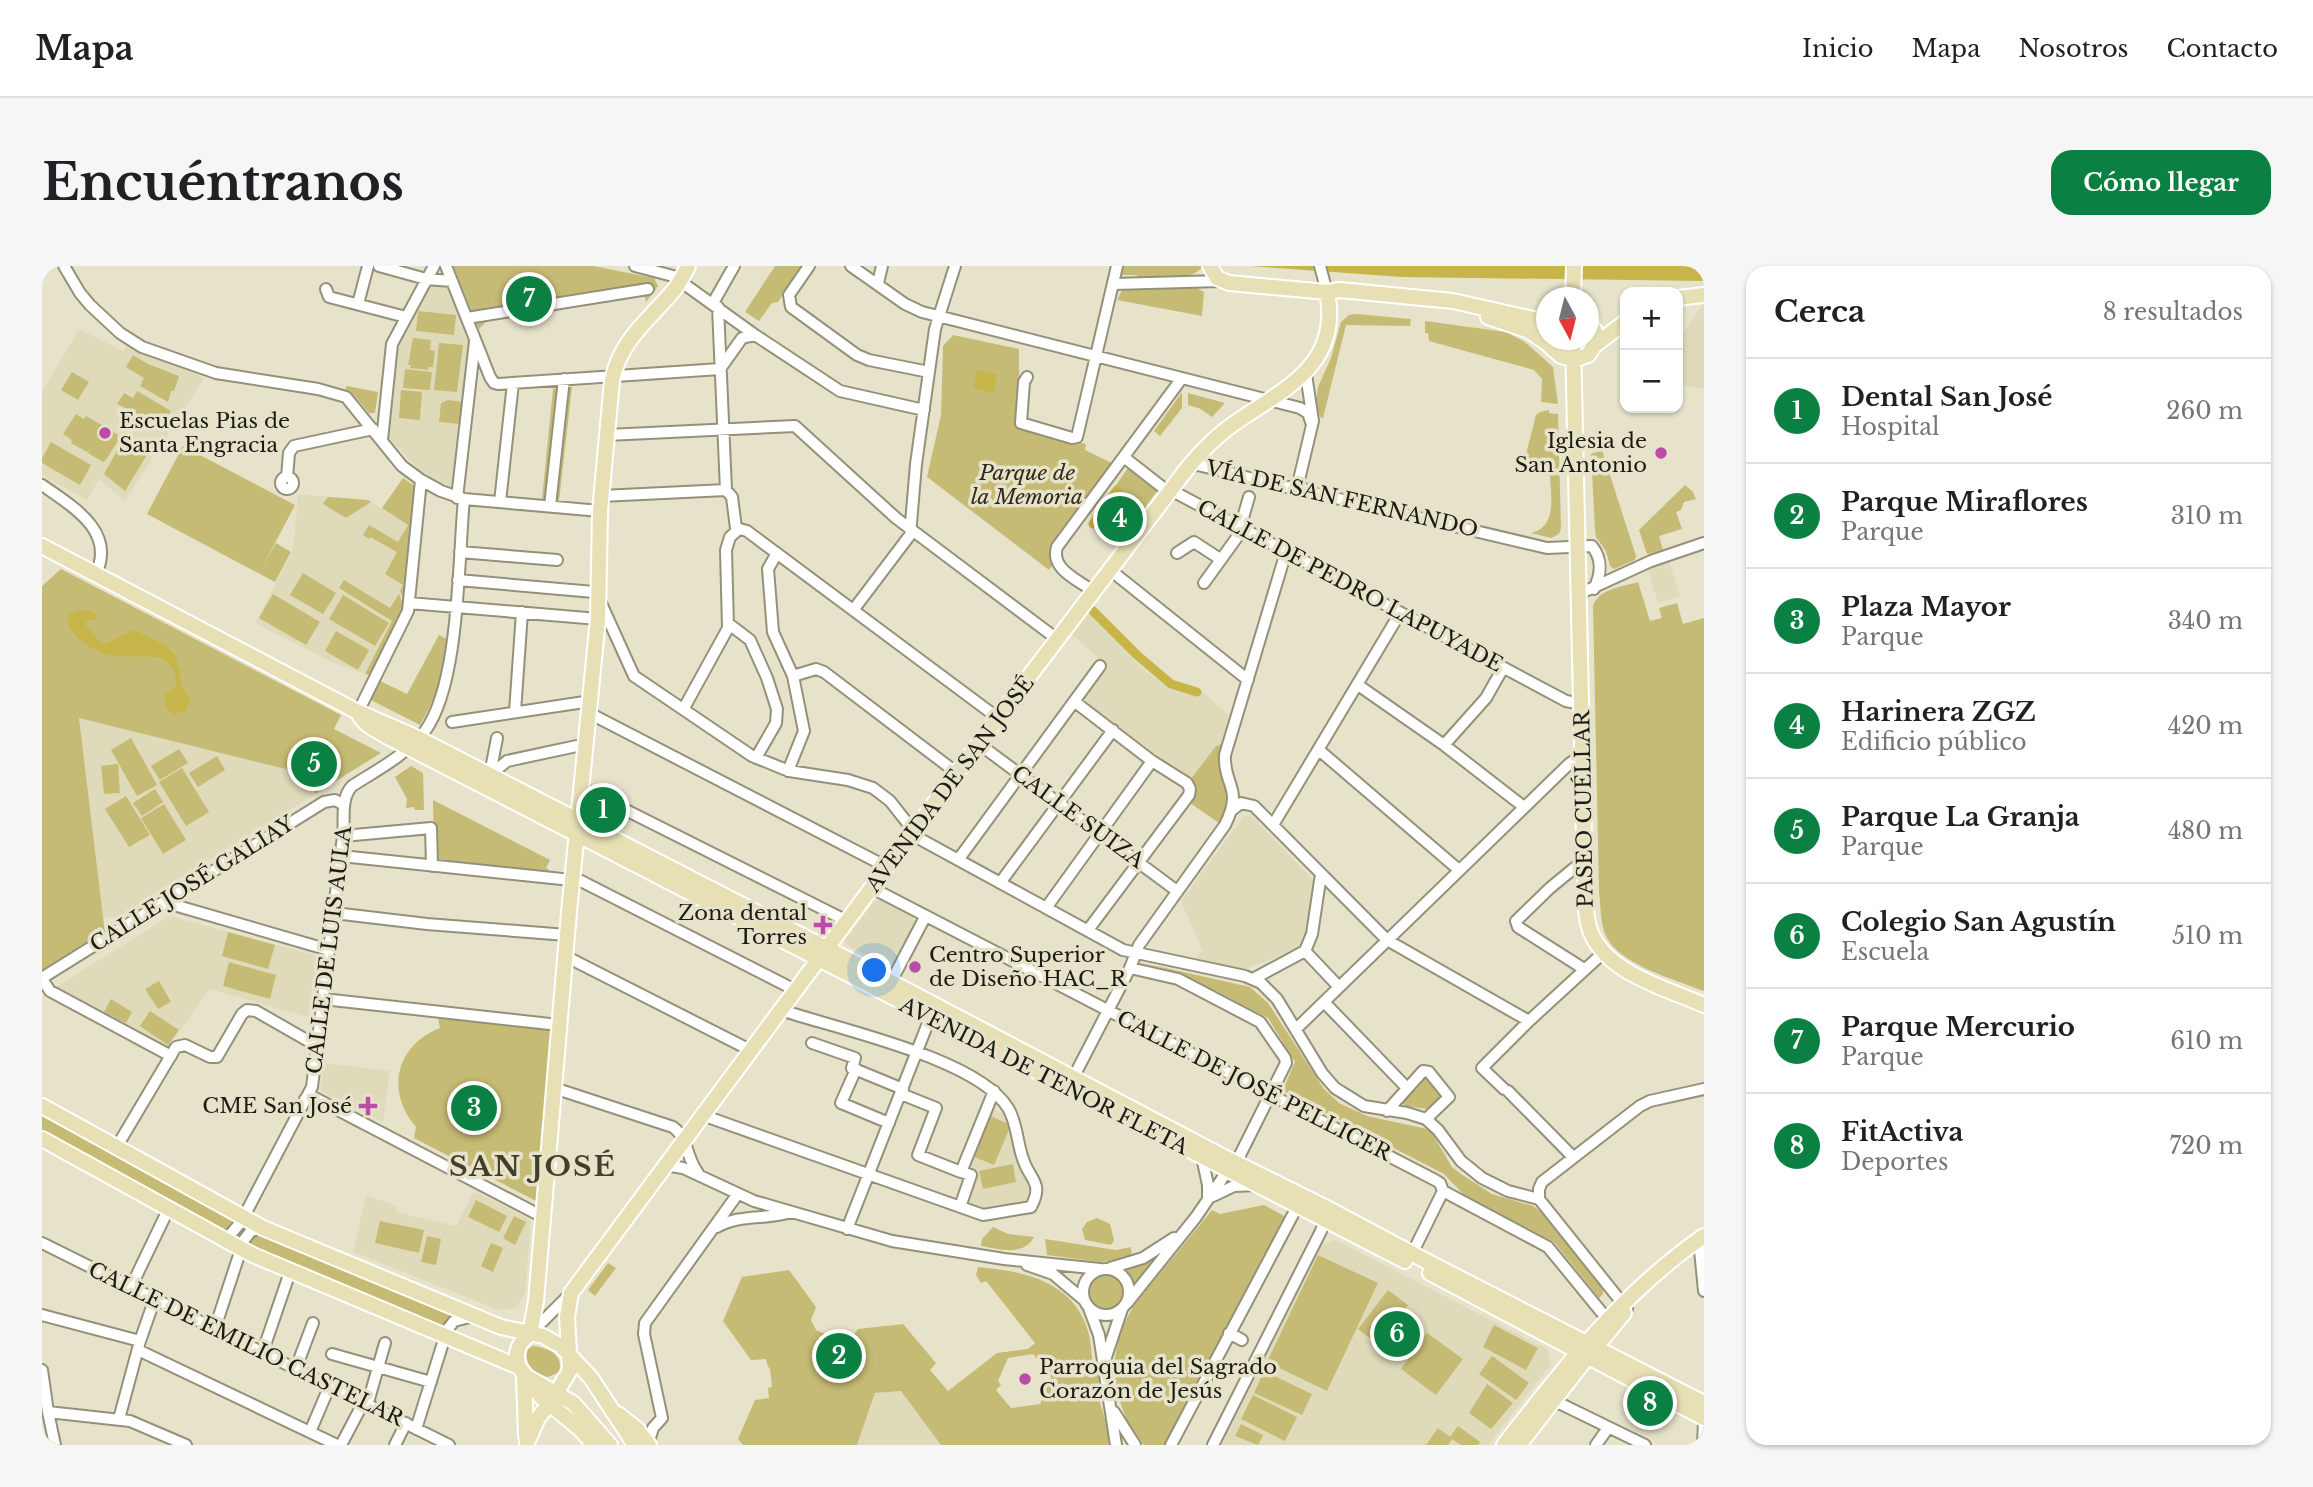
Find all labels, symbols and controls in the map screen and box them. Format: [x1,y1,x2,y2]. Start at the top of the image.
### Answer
text: Mapa [35,28,134,69]
text: Inicio [1802,34,1873,63]
text: Mapa [1911,34,1980,63]
text: Nosotros [2018,34,2129,63]
text: Contacto [2167,34,2278,63]
button: Cómo llegar [2051,150,2271,215]
text: Encuéntranos [42,152,404,213]
pin: 7 [506,273,552,325]
north arrow [1536,287,1599,350]
map controls [1620,287,1683,413]
button: + [1620,287,1683,350]
text: Cerca [1774,293,1865,330]
text: 8 resultados [2103,298,2243,326]
button: − [1620,350,1683,413]
text: Dental San José [1841,381,2053,413]
text: 1 [1792,397,1802,425]
text: 260 m [2166,397,2243,425]
place label: Escuelas Pias de Santa Engracia [119,408,290,458]
text: Hospital [1841,413,1940,441]
marker: Escuelas Pias de Santa Engracia [97,425,113,441]
place label: Iglesia de San Antonio [1514,428,1647,478]
marker: Iglesia de San Antonio [1653,445,1669,461]
street label: VÍA DE SAN FERNANDO [1202,455,1481,543]
park label: Parque de la Memoria [971,460,1083,510]
text: Parque Miraflores [1841,486,2088,518]
pin: 4 [1097,493,1143,545]
street label: CALLE DE PEDRO LAPUYADE [1193,494,1507,678]
text: 2 [1790,502,1804,530]
text: 310 m [2171,502,2243,530]
text: Parque [1841,518,1924,546]
text: Plaza Mayor [1841,591,2011,623]
text: 3 [1790,607,1804,635]
text: 340 m [2168,607,2243,635]
text: Parque [1841,623,1924,651]
street label: AVENIDA DE SAN JOSÉ [860,671,1040,898]
text: Harinera ZGZ [1841,696,2036,728]
street label: PASEO CUÉLLAR [1569,709,1599,908]
text: 4 [1789,712,1805,740]
text: 420 m [2168,712,2243,740]
text: Edificio público [1841,728,2027,756]
pin: 5 [291,738,337,790]
street label: CALLE SUIZA [1007,760,1150,874]
pin: 1 [580,784,626,836]
text: Parque La Granja [1841,801,2080,833]
street label: CALLE JOSÉ GALIAY [85,810,299,958]
text: 5 [1790,817,1804,845]
text: 480 m [2168,817,2243,845]
street label: CALLE DE LUIS AULA [301,824,357,1076]
text: Parque [1841,833,1924,861]
place label: Zona dental Torres [678,900,807,950]
text: Colegio San Agustín [1841,906,2116,938]
marker: Zona dental Torres [813,915,833,935]
text: 6 [1789,922,1805,950]
text: 510 m [2172,922,2243,950]
text: Escuela [1841,938,1929,966]
place label: Centro Superior de Diseño HAC_R [929,942,1128,992]
your location [857,953,891,987]
marker: Centro Superior de Diseño HAC_R [907,959,923,975]
street label: AVENIDA DE TENOR FLETA [894,991,1193,1161]
street label: CALLE DE JOSÉ PELLICER [1112,1005,1397,1167]
text: Parque Mercurio [1841,1011,2075,1043]
text: 7 [1791,1027,1803,1055]
text: 610 m [2170,1027,2243,1055]
text: Parque [1841,1043,1924,1071]
pin: 3 [451,1082,497,1134]
place label: CME San José [202,1093,352,1119]
marker: CME San José [358,1096,378,1116]
text: FitActiva [1841,1116,1963,1148]
text: 8 [1790,1132,1804,1160]
text: 720 m [2170,1132,2243,1160]
text: Deportes [1841,1148,1948,1176]
district label: SAN JOSÉ [449,1149,617,1184]
street label: CALLE DE EMILIO CASTELAR [84,1256,409,1432]
pin: 6 [1374,1308,1420,1360]
pin: 2 [816,1330,862,1382]
place label: Parroquia del Sagrado Corazón de Jesús [1039,1354,1277,1404]
marker: Parroquia del Sagrado Corazón de Jesús [1017,1371,1033,1387]
pin: 8 [1627,1377,1673,1429]

